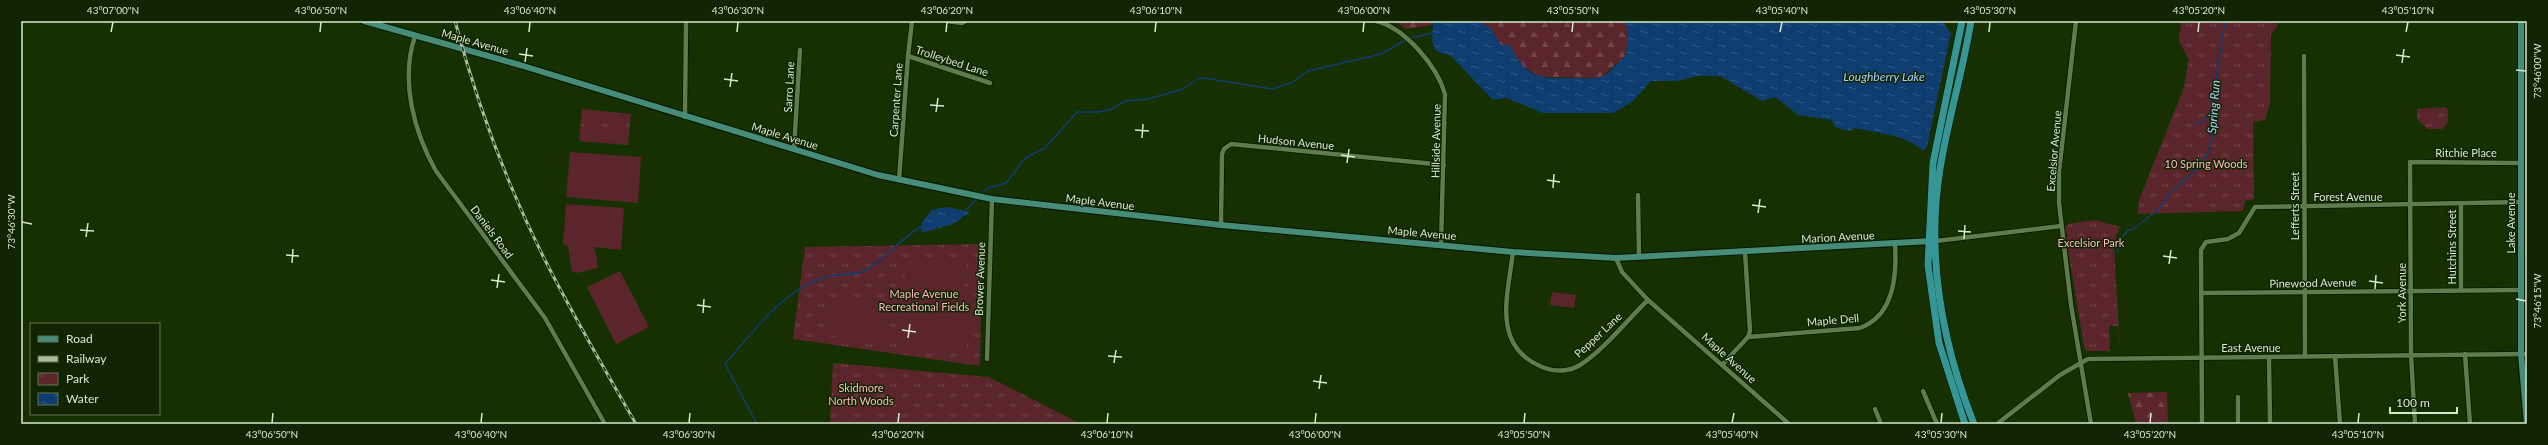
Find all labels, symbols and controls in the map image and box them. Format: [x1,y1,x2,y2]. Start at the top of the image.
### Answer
text: 43°07'00"N [87,4,139,16]
text: 43°06'50"N [295,4,347,16]
text: 43°06'40"N [504,4,556,16]
text: 43°06'30"N [712,4,764,16]
text: 43°06'20"N [921,4,973,16]
text: 43°06'10"N [1130,4,1182,16]
text: 43°06'00"N [1338,4,1390,16]
text: 43°05'50"N [1547,4,1599,16]
text: 43°05'40"N [1756,4,1808,16]
text: 43°05'30"N [1964,4,2016,16]
text: 43°05'20"N [2173,4,2225,16]
text: 43°05'10"N [2382,4,2434,16]
street label: Maple Avenue [440,26,510,57]
street label: Trolleybed Lane [914,43,990,78]
text: 73°46'00"W [2531,43,2543,99]
street label: Sarro Lane [781,61,796,113]
street label: Carpenter Lane [886,62,905,137]
water label: Loughberry Lake [1843,69,1925,84]
water label: Spring Run [2204,80,2223,134]
street label: Hillside Avenue [1428,104,1443,178]
street label: Excelsior Avenue [2043,110,2064,192]
street label: Maple Avenue [750,119,820,152]
street label: Hudson Avenue [1257,131,1335,152]
street label: Ritchie Place [2435,146,2497,159]
park label: 10 Spring Woods [2165,157,2248,170]
street label: Lefferts Street [2288,172,2301,240]
street label: Forest Avenue [2313,190,2383,203]
street label: Maple Avenue [1065,191,1135,212]
street label: Lake Avenue [2504,192,2517,254]
text: 73°46'30"W [5,194,17,250]
street label: Daniels Road [468,203,517,261]
street label: Hutchins Street [2445,209,2458,285]
street label: Maple Avenue [1387,223,1457,242]
street label: Marion Avenue [1801,228,1875,245]
park label: Excelsior Park [2058,236,2125,249]
street label: Brower Avenue [972,242,987,316]
street label: York Avenue [2395,263,2408,323]
text: 73°46'15"W [2531,273,2543,329]
street label: Pinewood Avenue [2269,275,2357,290]
park label: Maple Avenue Recreational Fields [879,287,970,313]
street label: Pepper Lane [1571,309,1624,360]
street label: Maple Dell [1806,311,1860,328]
legend [30,323,160,415]
street label: Maple Avenue [1699,330,1759,386]
text: Road [66,331,93,346]
street label: East Avenue [2221,341,2281,354]
text: Railway [66,351,107,366]
text: Park [66,371,90,386]
park label: Skidmore North Woods [828,381,894,407]
scale bar [2390,389,2457,415]
text: Water [66,391,99,406]
text: 100 m [2396,395,2430,410]
text: 43°06'50"N [246,428,298,440]
text: 43°06'40"N [455,428,507,440]
text: 43°06'30"N [663,428,715,440]
text: 43°06'20"N [872,428,924,440]
text: 43°06'10"N [1081,428,1133,440]
text: 43°06'00"N [1289,428,1341,440]
text: 43°05'50"N [1498,428,1550,440]
text: 43°05'40"N [1706,428,1758,440]
text: 43°05'30"N [1915,428,1967,440]
text: 43°05'20"N [2124,428,2176,440]
text: 43°05'10"N [2332,428,2384,440]

